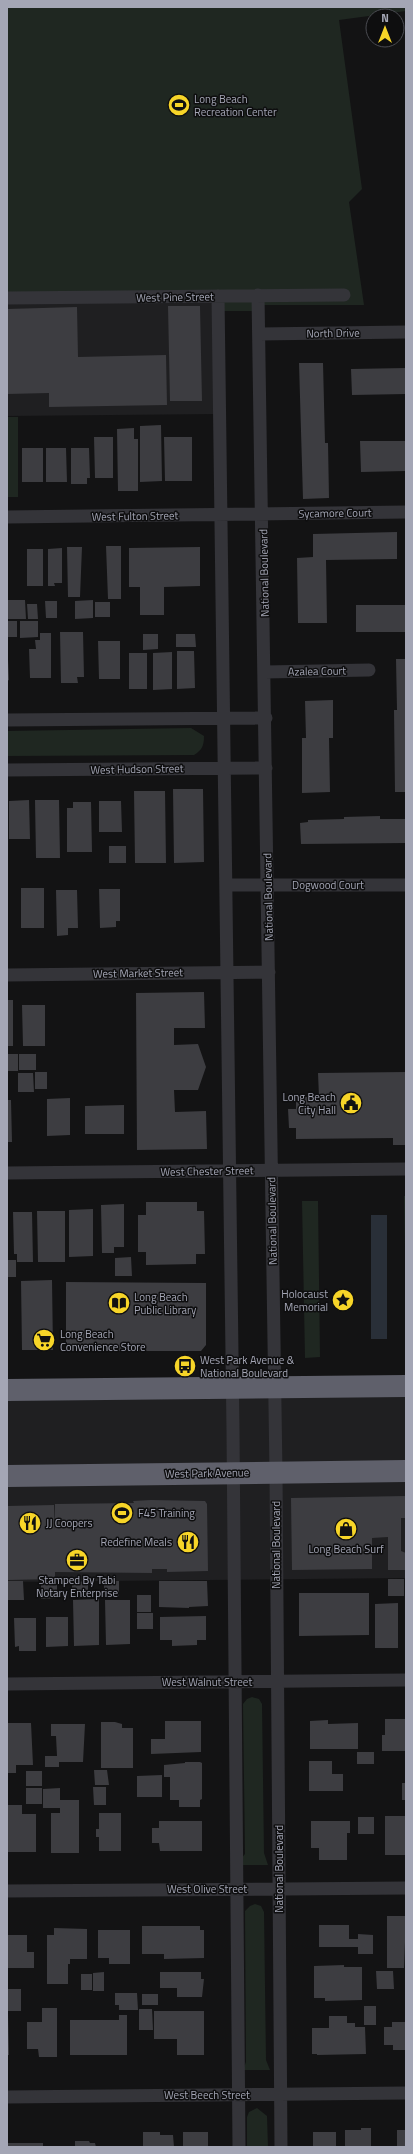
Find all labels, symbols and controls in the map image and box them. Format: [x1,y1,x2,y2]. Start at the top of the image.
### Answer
north arrow [365,8,405,48]
text: N [381,10,389,26]
place label: Long Beach Recreation Center [194,91,277,120]
sports icon: Long Beach Recreation Center [166,92,192,118]
street label: West Pine Street [136,288,214,306]
street label: North Drive [306,325,360,341]
street label: Sycamore Court [298,504,372,522]
street label: West Fulton Street [91,507,179,525]
street label: National Boulevard [255,529,273,617]
street label: Azalea Court [288,662,346,680]
street label: West Hudson Street [90,760,184,778]
street label: National Boulevard [259,853,277,941]
street label: Dogwood Court [292,877,364,893]
street label: West Market Street [93,964,183,982]
place label: Long Beach City Hall [282,1089,336,1118]
public building icon: Long Beach City Hall [338,1090,364,1116]
street label: West Chester Street [160,1162,254,1180]
street label: National Boulevard [263,1177,281,1265]
place label: Holocaust Memorial [281,1286,328,1315]
place icon: Holocaust Memorial [330,1287,356,1313]
place label: Long Beach Public Library [134,1289,197,1318]
library icon: Long Beach Public Library [106,1290,132,1316]
place label: Long Beach Convenience Store [60,1326,146,1355]
supermarket icon: Long Beach Convenience Store [31,1327,57,1353]
place label: West Park Avenue & National Boulevard [200,1352,295,1381]
bus stop icon: West Park Avenue & National Boulevard [172,1353,198,1379]
street label: West Park Avenue [165,1464,250,1482]
sports icon: F45 Training [109,1500,135,1526]
street label: National Boulevard [268,1501,284,1589]
place label: F45 Training [138,1505,195,1521]
restaurant icon: JJ Coopers [17,1510,43,1536]
place label: JJ Coopers [46,1515,93,1531]
shop icon: Long Beach Surf [333,1516,359,1542]
restaurant icon: Redefine Meals [175,1529,201,1555]
place label: Redefine Meals [101,1534,172,1550]
place label: Long Beach Surf [308,1541,384,1557]
office icon: Stamped By Tabi Notary Enterprise [64,1547,90,1573]
place label: Stamped By Tabi Notary Enterprise [36,1572,118,1601]
street label: West Walnut Street [162,1674,252,1690]
street label: National Boulevard [271,1825,287,1913]
street label: West Olive Street [167,1881,247,1897]
street label: West Beech Street [164,2087,250,2103]

